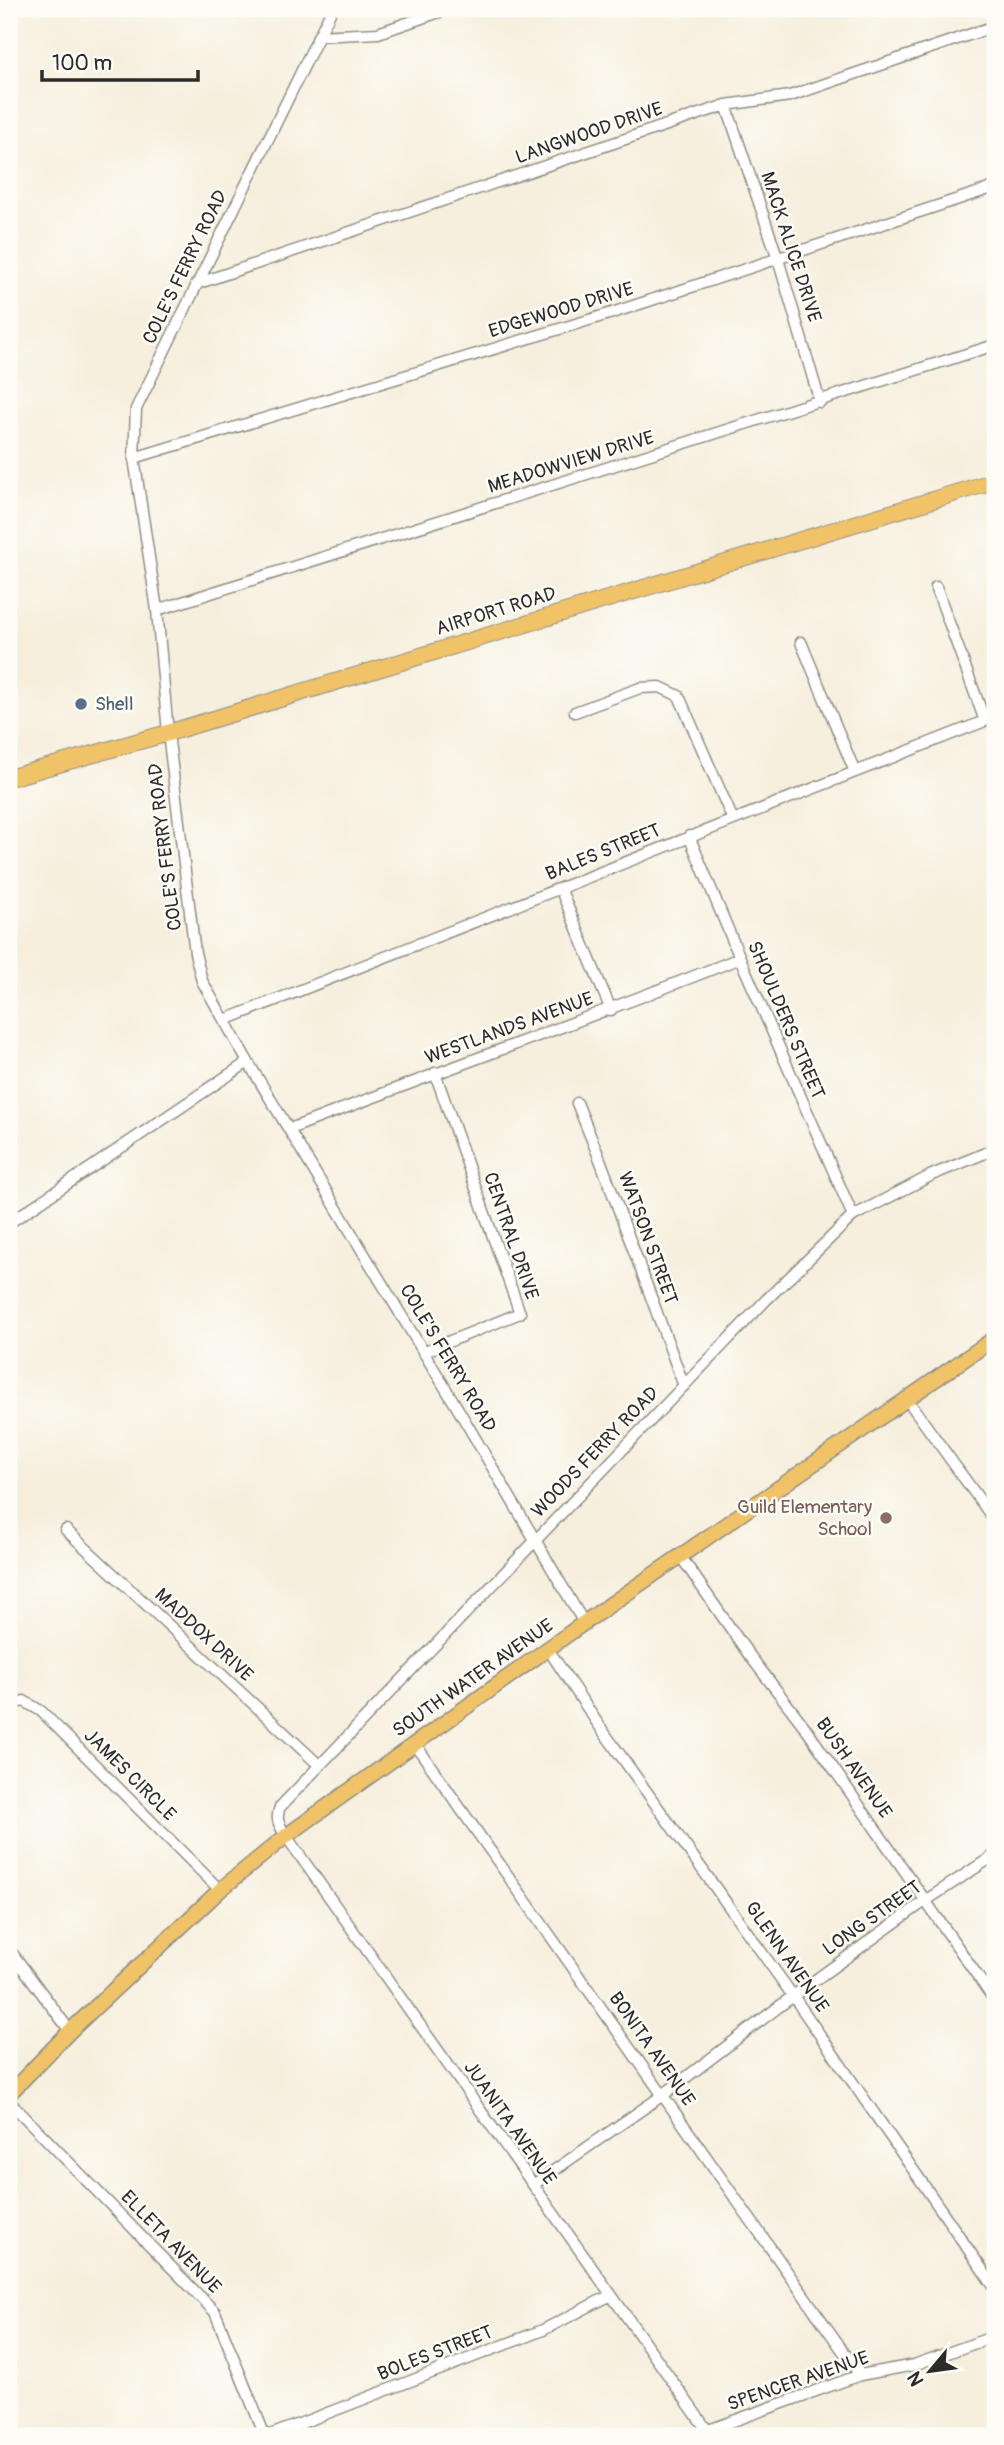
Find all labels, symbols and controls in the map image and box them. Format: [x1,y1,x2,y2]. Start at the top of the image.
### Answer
scale bar [42,38,198,82]
text: 100 m [52,50,112,77]
street label: LANGWOOD DRIVE [512,96,666,169]
street label: MACK ALICE DRIVE [755,169,827,325]
street label: COLE'S FERRY ROAD [137,186,233,348]
street label: EDGEWOOD DRIVE [486,277,636,343]
street label: MEADOWVIEW DRIVE [485,425,657,499]
street label: AIRPORT ROAD [433,581,559,641]
place label: Shell [95,692,133,716]
marker: Shell [73,696,89,712]
street label: COLE'S FERRY ROAD [143,762,187,932]
street label: BALES STREET [542,818,664,886]
street label: SHOULDERS STREET [742,937,830,1103]
street label: WESTLANDS AVENUE [421,986,597,1070]
street label: WATSON STREET [613,1168,683,1308]
street label: CENTRAL DRIVE [478,1169,544,1303]
street label: COLE'S FERRY ROAD [394,1280,502,1436]
street label: WOODS FERRY ROAD [526,1381,664,1523]
place label: Guild Elementary School [737,1495,872,1541]
marker: Guild Elementary School [878,1510,894,1526]
street label: MADDOX DRIVE [150,1583,258,1687]
street label: SOUTH WATER AVENUE [388,1613,558,1743]
street label: BUSH AVENUE [811,1713,898,1823]
street label: JAMES CIRCLE [79,1724,181,1826]
street label: LONG STREET [818,1875,926,1961]
street label: GLENN AVENUE [740,1897,834,2017]
street label: BONITA AVENUE [604,1987,700,2111]
street label: JUANITA AVENUE [458,2057,562,2190]
street label: ELLETA AVENUE [116,2185,226,2299]
street label: BOLES STREET [374,2320,496,2386]
north arrow [895,2336,965,2406]
street label: SPENCER AVENUE [724,2345,872,2416]
text: N [902,2367,930,2390]

